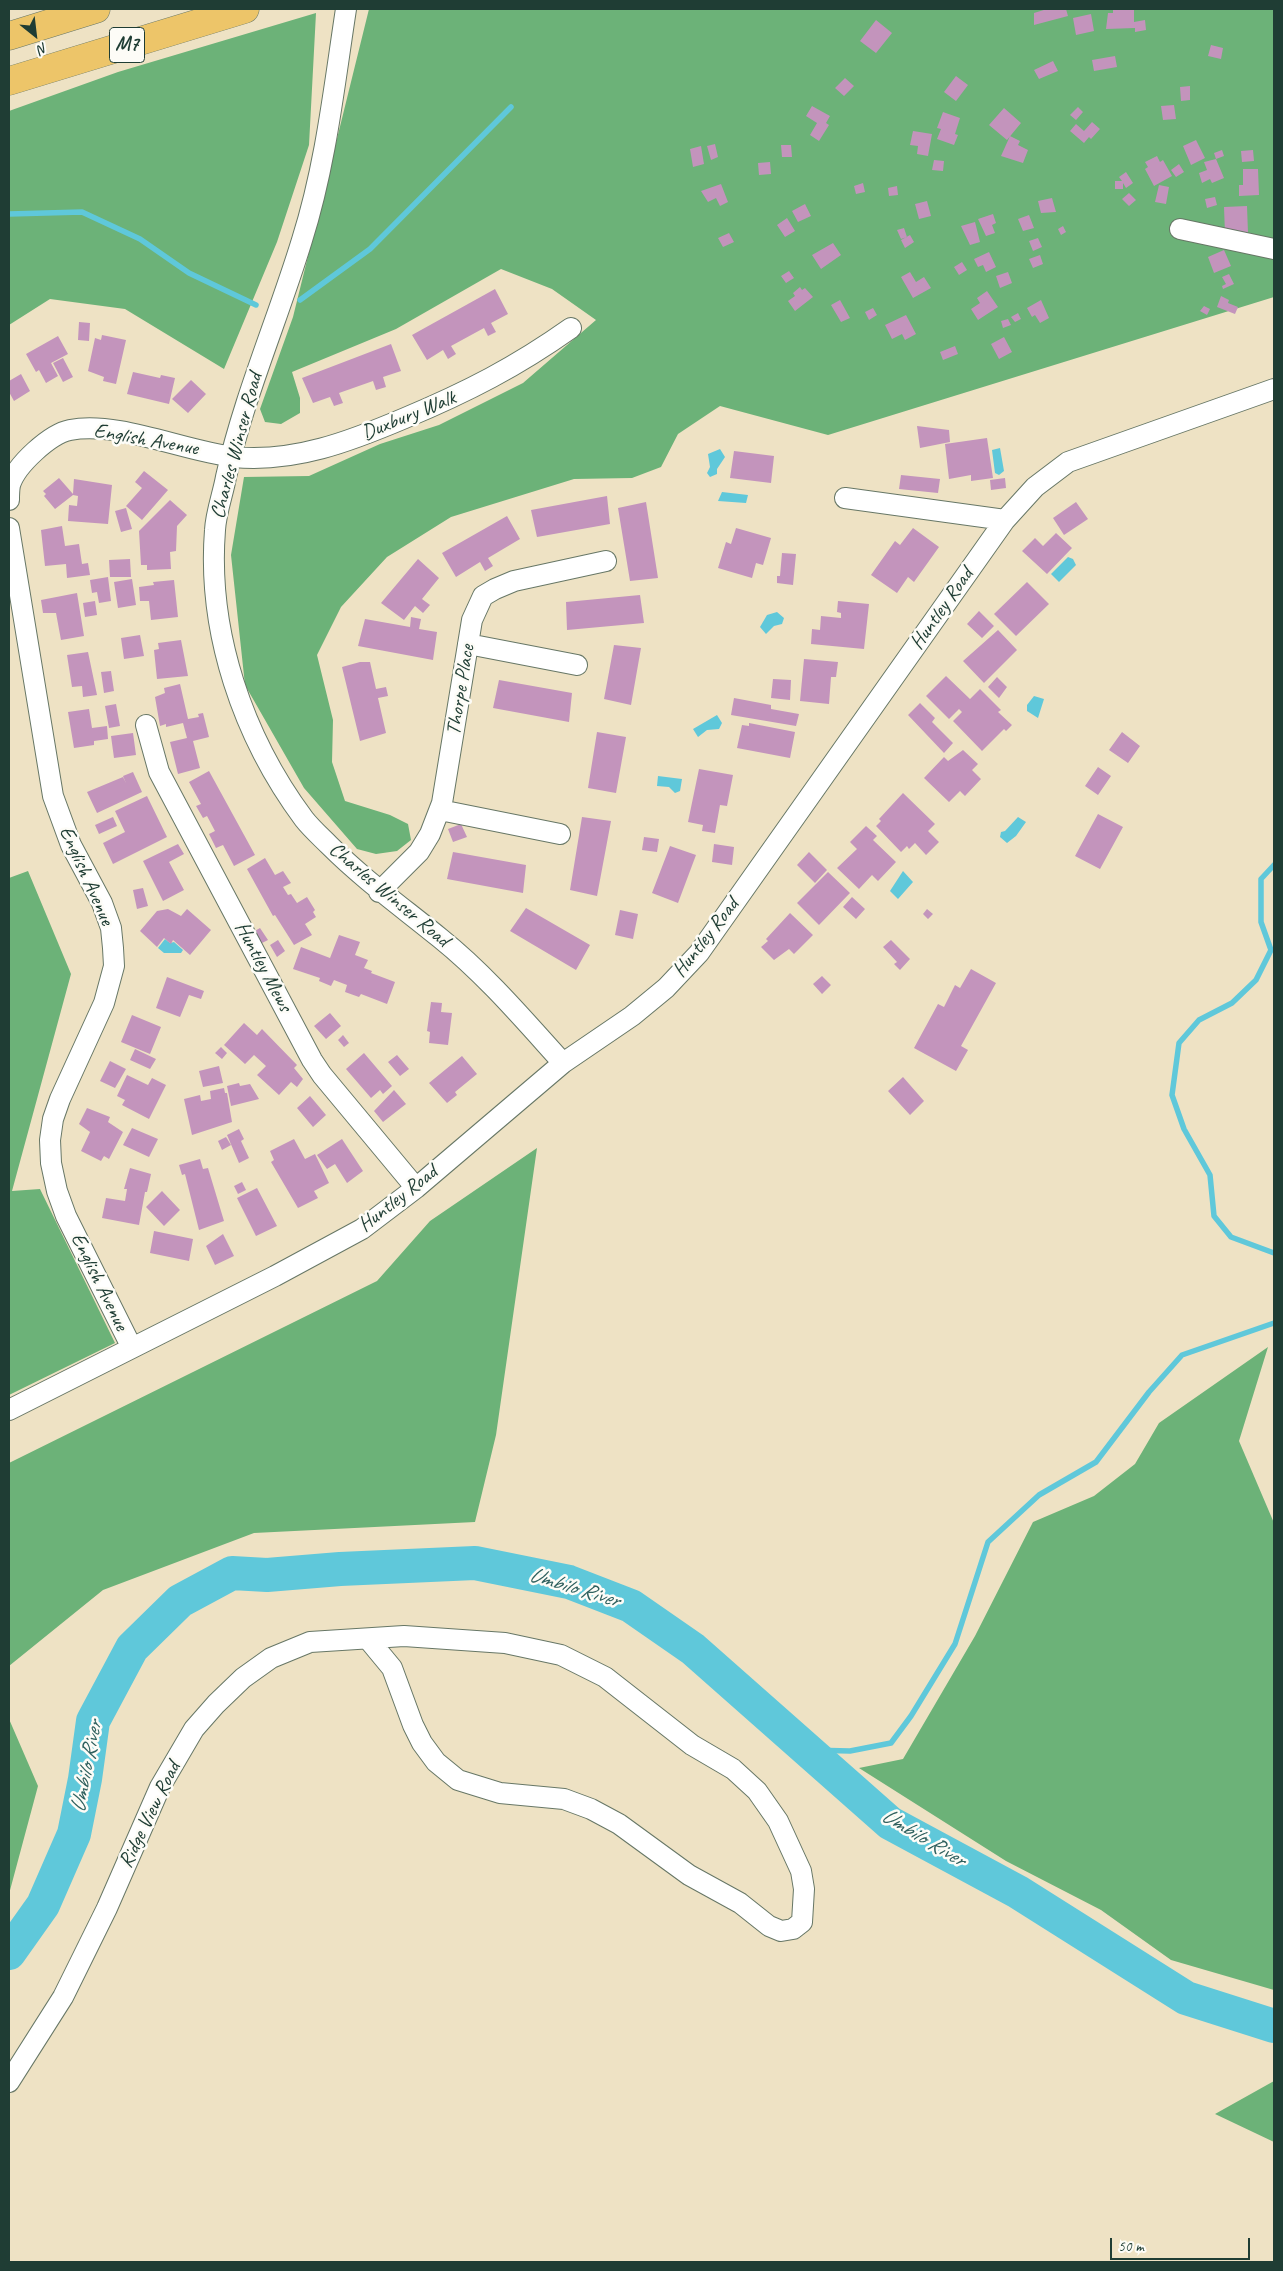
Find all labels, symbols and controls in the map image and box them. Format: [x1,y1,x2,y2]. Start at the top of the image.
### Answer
north arrow [10,10,60,60]
road number: M7 [110,28,144,62]
text: N [35,39,50,58]
street label: Charles Winser Road [205,370,269,522]
street label: Duxbury Walk [358,386,460,446]
street label: English Avenue [92,418,200,462]
street label: Huntley Road [905,563,979,655]
street label: Thorpe Place [441,643,481,737]
street label: English Avenue [53,823,119,929]
street label: Charles Winser Road [323,837,455,953]
street label: Huntley Road [667,893,745,983]
street label: Huntley Mews [229,918,297,1016]
street label: Huntley Road [353,1160,443,1238]
street label: English Avenue [65,1229,133,1335]
water label: Umbilo River [526,1562,622,1614]
water label: Umbilo River [65,1719,109,1815]
street label: Ridge View Road [113,1758,187,1872]
water label: Umbilo River [877,1803,969,1873]
scale bar [1113,2228,1253,2260]
text: 50 m [1118,2237,1144,2256]

